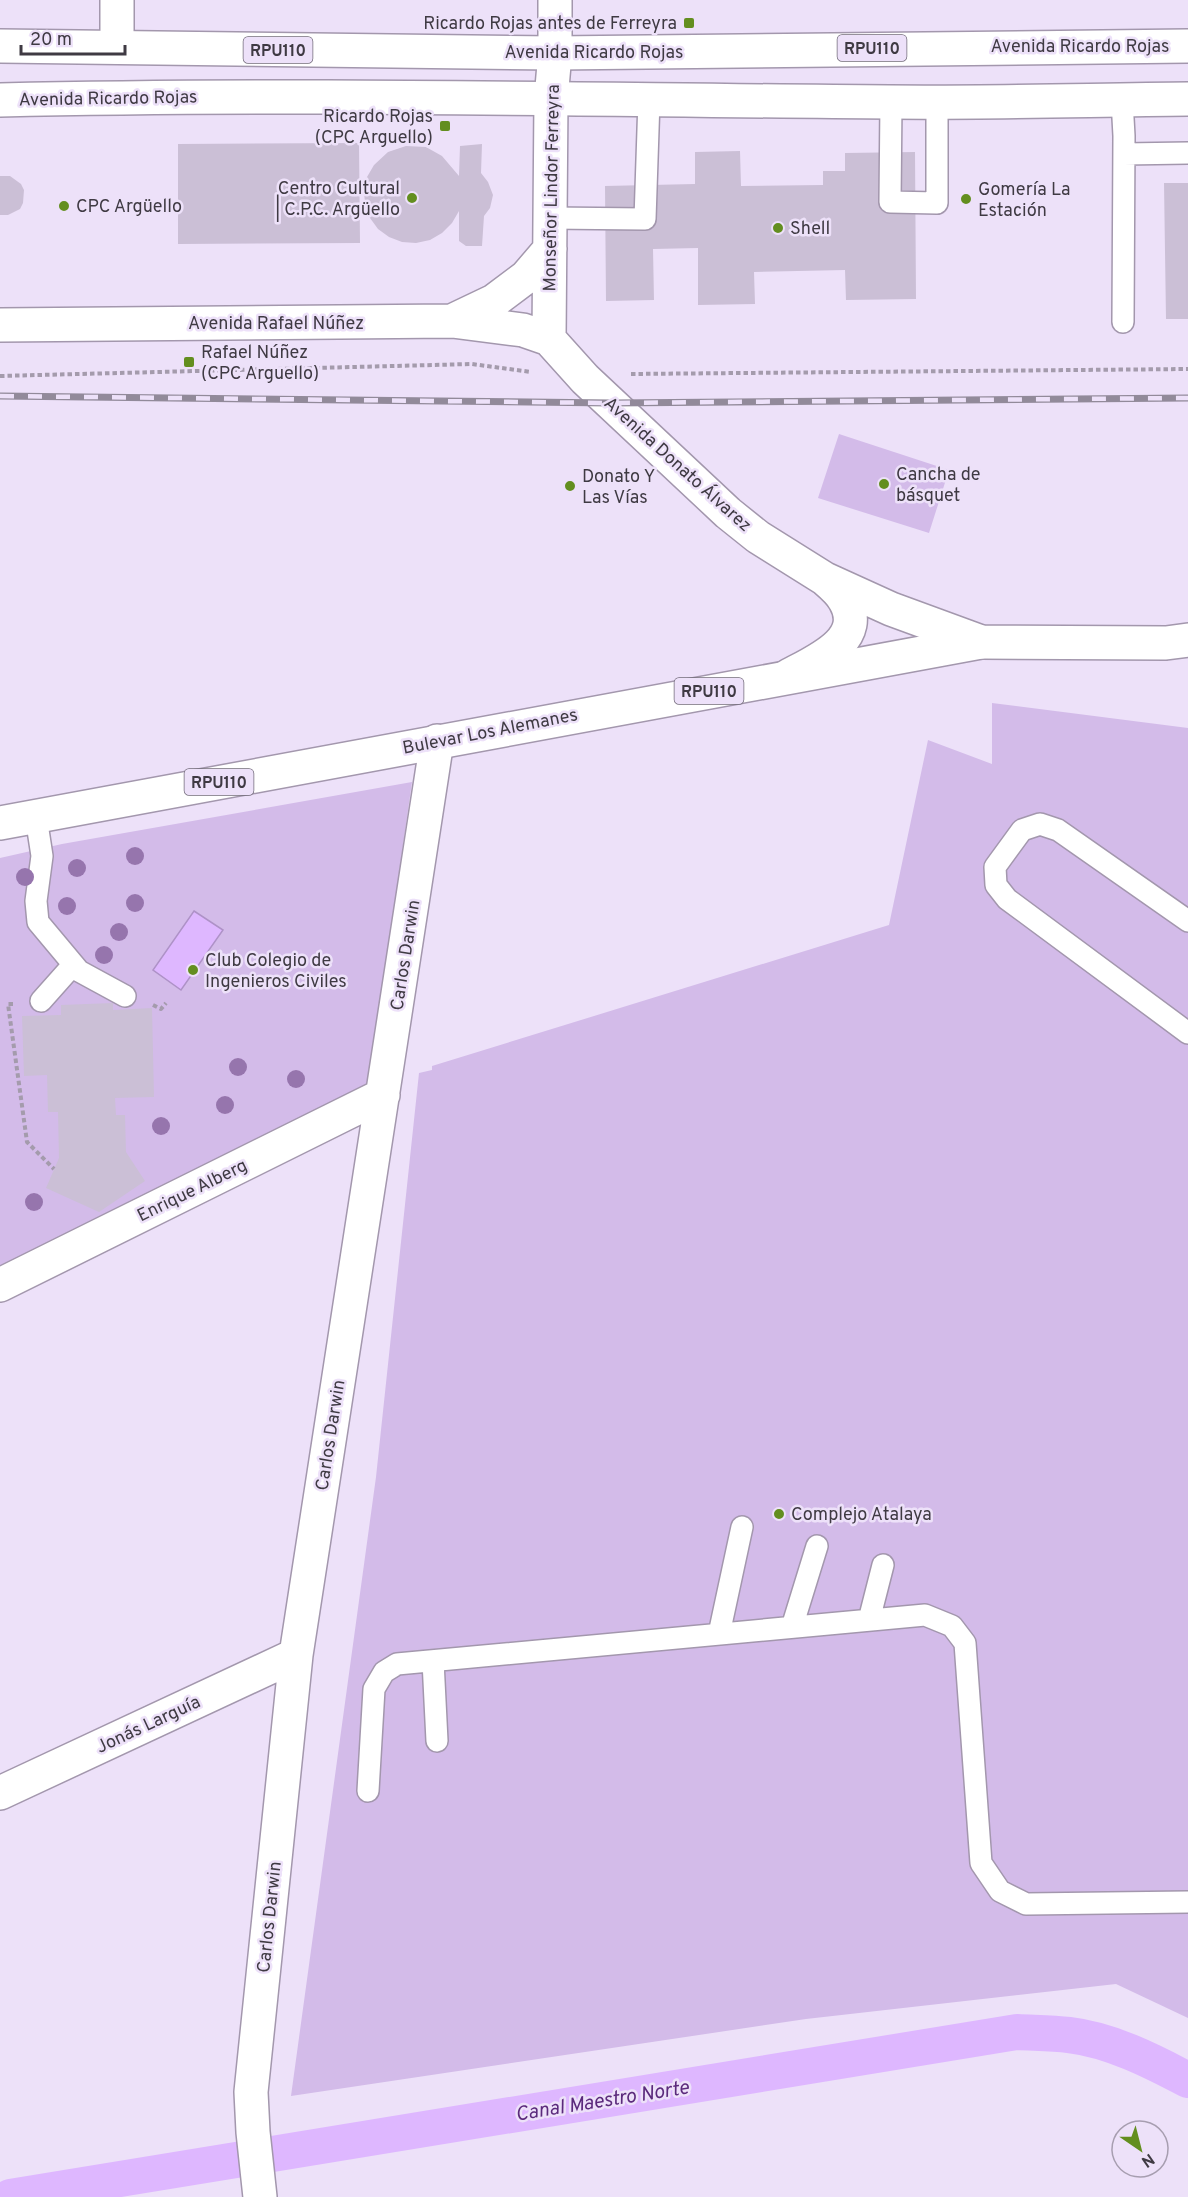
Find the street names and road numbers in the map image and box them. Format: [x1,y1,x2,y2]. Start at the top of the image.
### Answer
road number: RPU110 [838,35,906,61]
street label: Avenida Ricardo Rojas [991,36,1169,59]
road number: RPU110 [244,37,312,63]
street label: Avenida Ricardo Rojas [505,42,683,65]
street label: Monseñor Lindor Ferreyra [539,84,566,292]
street label: Avenida Ricardo Rojas [18,86,198,113]
street label: Avenida Rafael Núñez [188,313,364,336]
street label: Avenida Donato Álvarez [598,391,757,538]
road number: RPU110 [674,678,744,704]
street label: Bulevar Los Alemanes [401,704,580,761]
road number: RPU110 [184,769,254,795]
street label: Carlos Darwin [386,898,427,1012]
street label: Enrique Alberg [134,1155,252,1228]
street label: Carlos Darwin [311,1378,352,1492]
street label: Jonás Larguía [93,1691,205,1760]
street label: Carlos Darwin [253,1860,288,1974]

